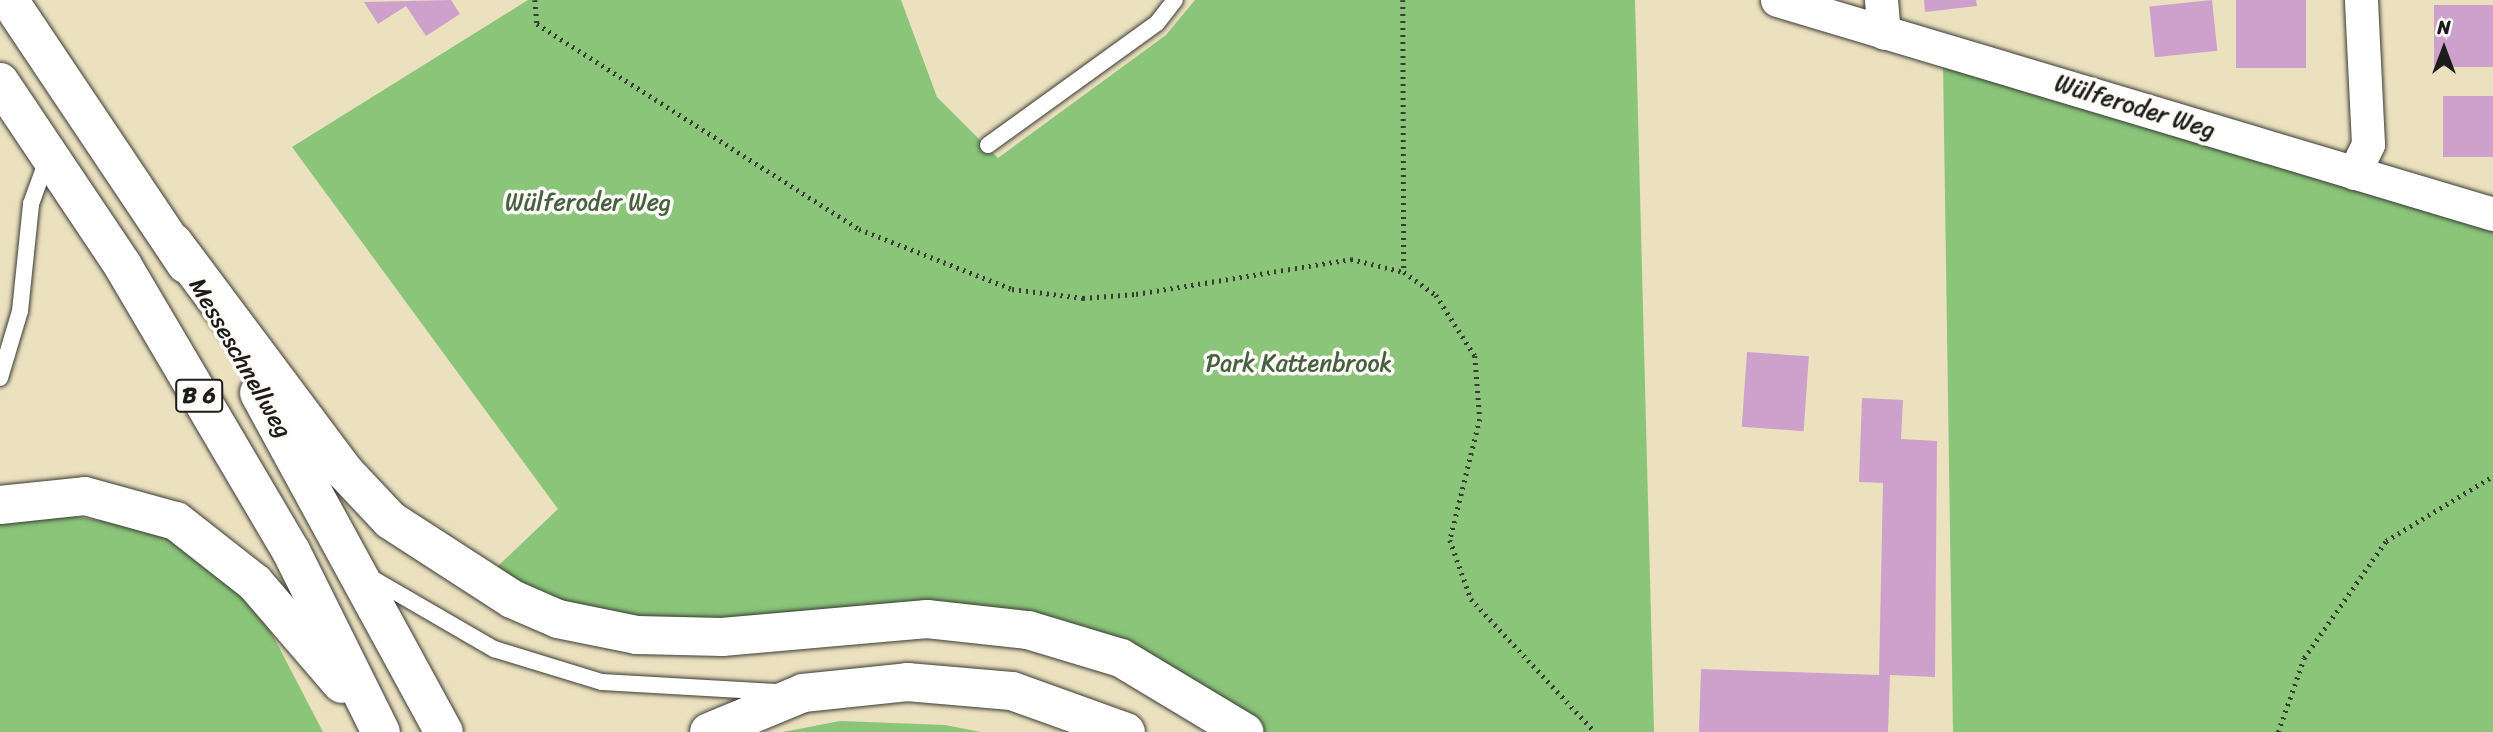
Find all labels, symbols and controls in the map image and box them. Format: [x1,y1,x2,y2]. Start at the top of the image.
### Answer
text: N [2437,11,2451,44]
north arrow [2409,14,2479,84]
street label: Wülferoder Weg [2051,69,2219,145]
park label: Wülferoder Weg [505,189,671,217]
street label: Messeschnellweg [183,273,297,443]
park label: Park Kattenbrook [1206,350,1392,378]
road number: B 6 [174,376,224,416]

